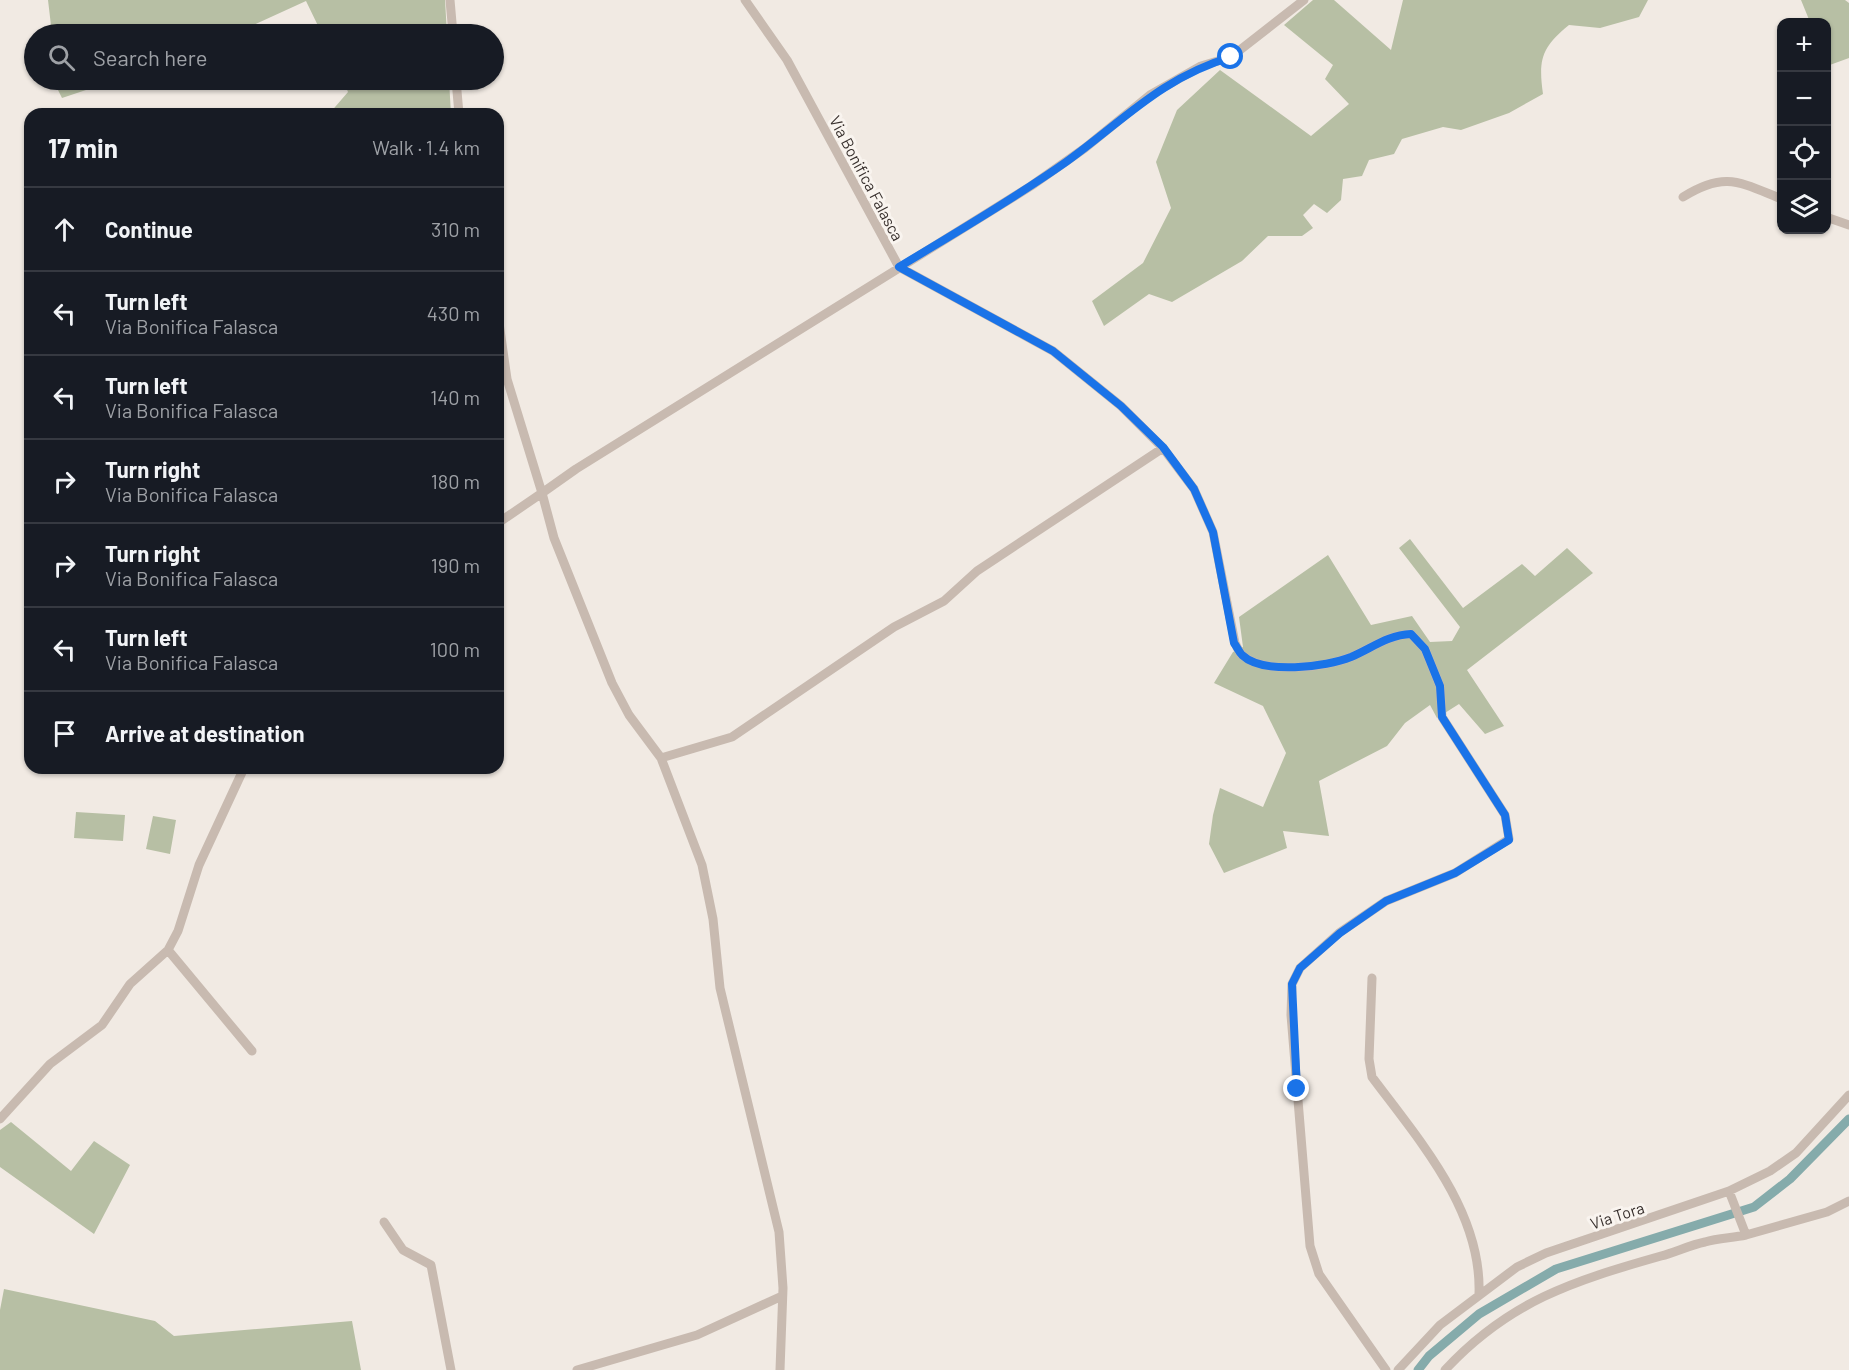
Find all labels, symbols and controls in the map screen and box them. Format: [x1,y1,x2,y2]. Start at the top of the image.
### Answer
map controls [1777,18,1831,234]
button: + [1777,18,1831,72]
search box [24,24,504,90]
icon: search [45,41,78,74]
route start [1217,43,1243,69]
text: Search here [93,44,207,70]
button: − [1777,72,1831,126]
street label: Via Bonifica Falasca [826,112,908,244]
button: locate [1777,126,1831,180]
text: 17 min [48,132,118,163]
text: Walk · 1.4 km [372,135,480,159]
button: layers [1777,180,1831,234]
icon: ahead [48,213,81,246]
text: Continue [105,216,193,242]
text: 310 m [431,217,480,241]
text: Turn left [105,288,188,314]
icon: left [48,297,81,330]
text: 430 m [427,301,480,325]
text: Via Bonifica Falasca [105,314,278,338]
text: Turn left [105,372,188,398]
icon: left [48,381,81,414]
text: 140 m [430,385,480,409]
text: Via Bonifica Falasca [105,398,278,422]
text: Turn right [105,456,200,482]
icon: right [48,465,81,498]
text: 180 m [431,469,480,493]
text: Via Bonifica Falasca [105,482,278,506]
text: Turn right [105,540,200,566]
icon: right [48,549,81,582]
text: 190 m [431,553,480,577]
text: Via Bonifica Falasca [105,566,278,590]
text: Turn left [105,624,188,650]
icon: left [48,633,81,666]
text: 100 m [430,637,480,661]
text: Via Bonifica Falasca [105,650,278,674]
icon: arrive [48,717,81,750]
text: Arrive at destination [105,720,304,746]
route end [1283,1075,1309,1101]
street label: Via Tora [1588,1197,1646,1233]

